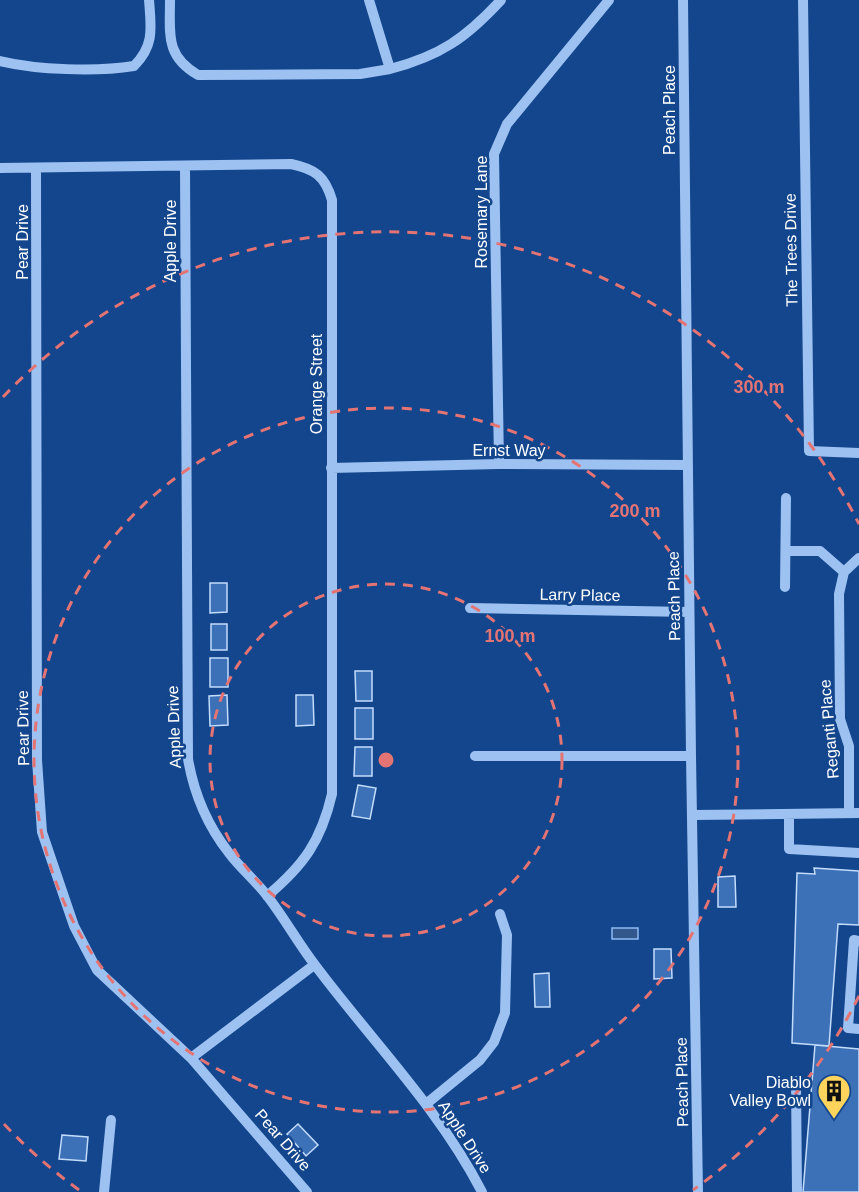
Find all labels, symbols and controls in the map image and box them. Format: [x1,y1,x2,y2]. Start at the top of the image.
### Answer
street label: Peach Place [661,65,678,155]
street label: Rosemary Lane [473,155,490,268]
street label: The Trees Drive [782,193,800,307]
street label: Apple Drive [162,200,179,282]
street label: Pear Drive [14,204,31,280]
street label: Orange Street [308,333,325,434]
text: 300 m [733,377,785,397]
street label: Ernst Way [472,442,546,459]
text: 200 m [609,501,661,521]
street label: Peach Place [665,551,683,641]
street label: Larry Place [539,586,621,604]
text: 100 m [484,626,536,646]
street label: Reganti Place [816,679,842,779]
street label: Apple Drive [164,685,184,769]
street label: Pear Drive [14,690,32,766]
centre of rings [376,750,396,770]
street label: Peach Place [673,1037,691,1127]
building icon: Diablo Valley Bowl [816,1073,852,1120]
place label: Diablo Valley Bowl [729,1074,811,1109]
street label: Apple Drive [435,1098,495,1176]
street label: Pear Drive [252,1106,314,1174]

